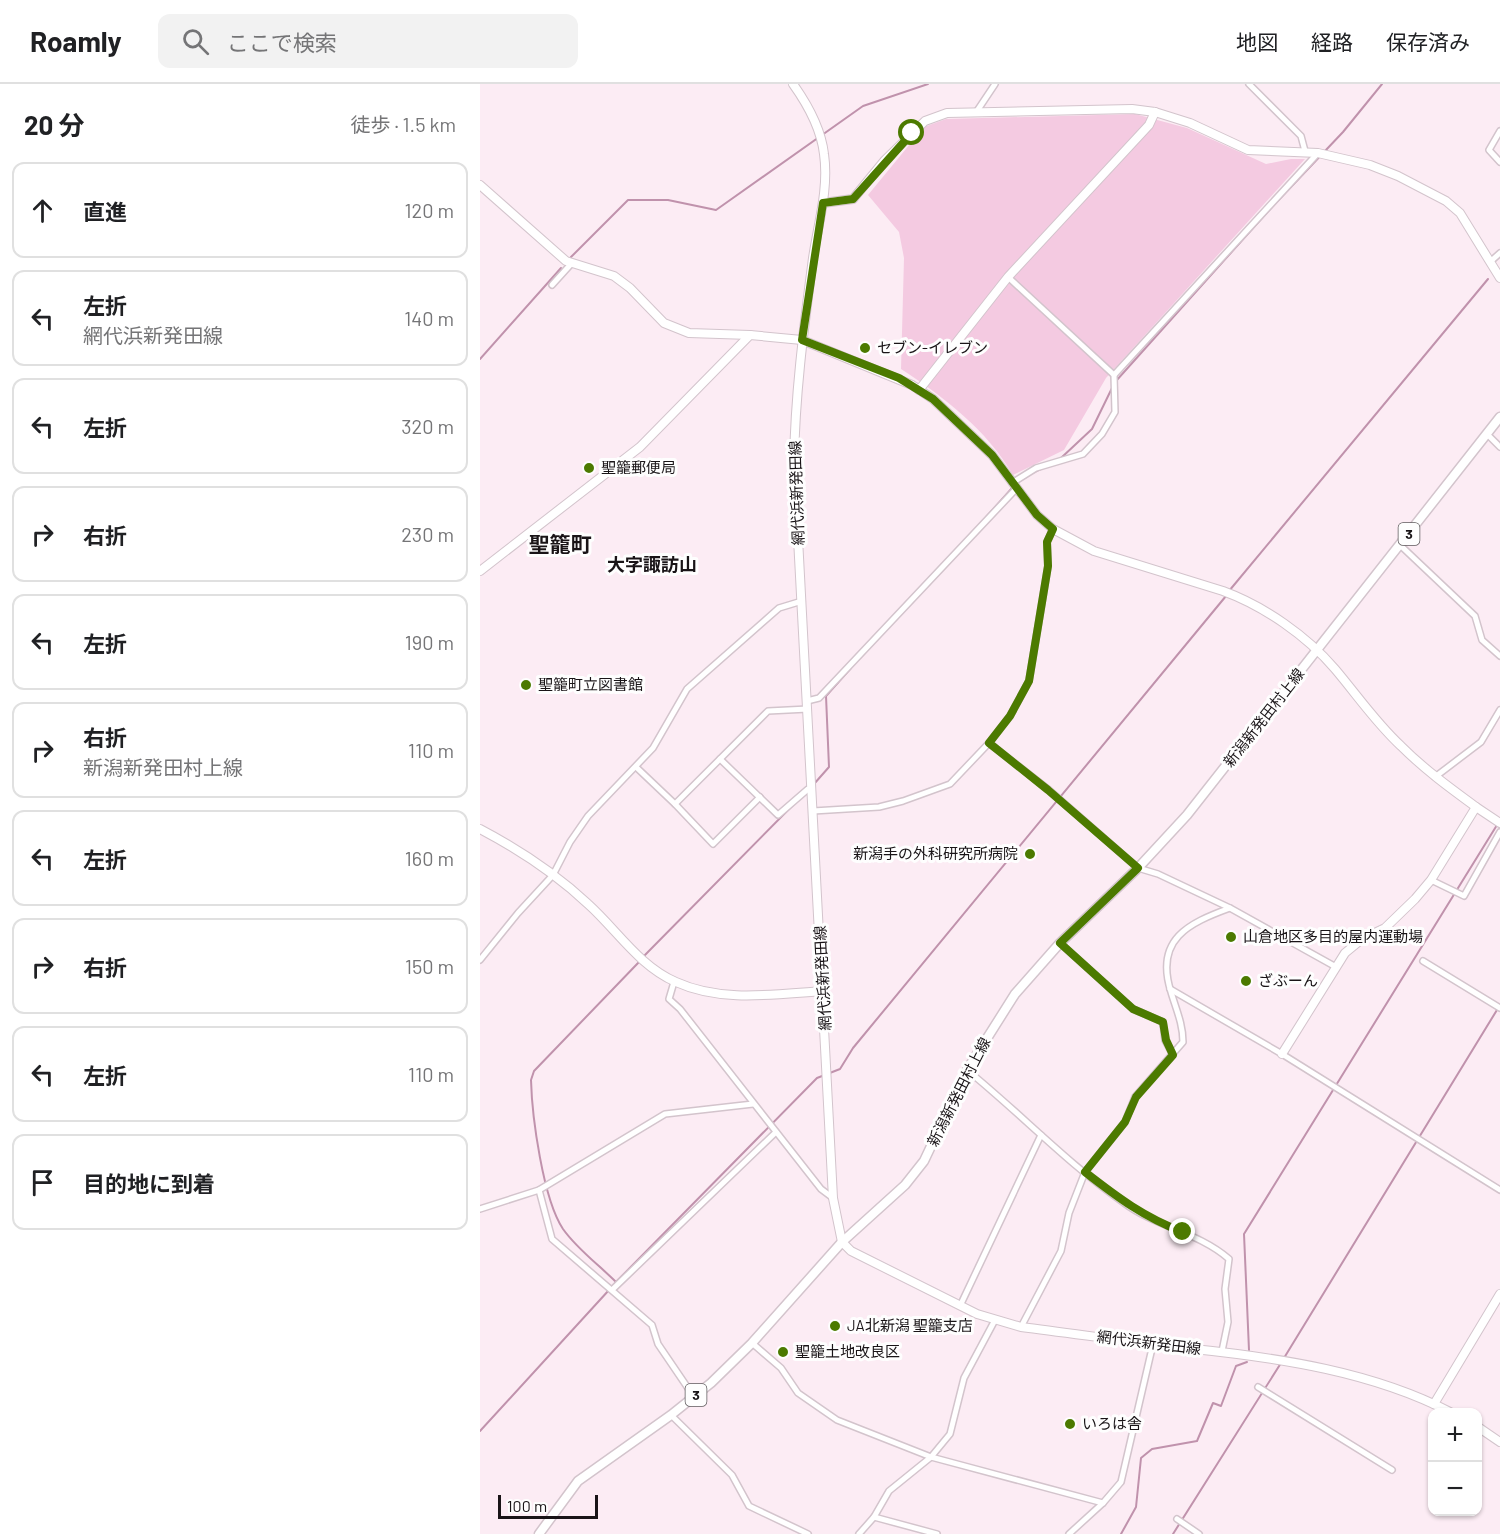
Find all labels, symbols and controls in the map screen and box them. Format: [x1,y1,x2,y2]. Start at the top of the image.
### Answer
search box [158,14,578,68]
text: Roamly [30,24,122,58]
icon: search [179,25,212,58]
text: ここで検索 [227,29,337,55]
text: 地図 [1236,29,1278,54]
text: 経路 [1311,29,1353,54]
text: 保存済み [1386,29,1470,54]
text: 20 分 [24,109,85,140]
text: 徒歩 · 1.5 km [350,112,456,136]
route start [898,119,924,145]
icon: ahead [26,194,59,227]
text: 直進 [83,198,127,224]
text: 120 m [404,198,454,222]
text: 左折 [83,292,127,318]
icon: left [26,302,59,335]
text: 140 m [404,306,454,330]
text: 網代浜新発田線 [83,323,223,347]
place label: セブン-イレブン [877,338,988,356]
marker: セブン-イレブン [858,341,872,355]
icon: left [26,410,59,443]
text: 左折 [83,414,127,440]
text: 320 m [401,414,454,438]
street label: 網代浜新発田線 [785,440,807,546]
place label: 聖籠郵便局 [601,458,676,476]
marker: 聖籠郵便局 [582,461,596,475]
icon: right [26,518,59,551]
text: 右折 [83,522,127,548]
text: 230 m [401,522,454,546]
road number: 3 [1398,523,1420,545]
district label: 聖籠町 [529,531,592,556]
district label: 大字諏訪山 [607,553,697,575]
icon: left [26,626,59,659]
text: 左折 [83,630,127,656]
text: 190 m [405,630,454,654]
street label: 新潟新発田村上線 [1219,665,1307,770]
place label: 聖籠町立図書館 [538,675,643,693]
marker: 聖籠町立図書館 [519,678,533,692]
text: 右折 [83,724,127,750]
icon: right [26,734,59,767]
text: 110 m [408,738,454,762]
text: 新潟新発田村上線 [83,755,243,779]
icon: left [26,842,59,875]
place label: 新潟手の外科研究所病院 [853,844,1018,862]
text: 左折 [83,846,127,872]
text: 160 m [405,846,454,870]
marker: 新潟手の外科研究所病院 [1023,847,1037,861]
street label: 網代浜新発田線 [810,925,834,1031]
place label: 山倉地区多目的屋内運動場 [1243,927,1423,945]
marker: 山倉地区多目的屋内運動場 [1224,930,1238,944]
icon: right [26,950,59,983]
text: 右折 [83,954,127,980]
text: 150 m [405,954,454,978]
place label: ざぶーん [1258,971,1318,989]
marker: ざぶーん [1239,974,1253,988]
street label: 新潟新発田村上線 [923,1034,993,1149]
icon: left [26,1058,59,1091]
text: 左折 [83,1062,127,1088]
text: 110 m [408,1062,454,1086]
icon: arrive [26,1166,59,1199]
text: 目的地に到着 [83,1170,215,1196]
route end [1169,1218,1195,1244]
place label: JA北新潟 聖籠支店 [847,1316,973,1334]
marker: JA北新潟 聖籠支店 [828,1319,842,1333]
street label: 網代浜新発田線 [1096,1327,1202,1357]
place label: 聖籠土地改良区 [795,1342,900,1360]
marker: 聖籠土地改良区 [776,1345,790,1359]
road number: 3 [686,1384,706,1406]
map controls [1428,1408,1482,1516]
button: + [1428,1408,1482,1462]
place label: いろは舎 [1082,1414,1142,1432]
marker: いろは舎 [1063,1417,1077,1431]
button: − [1428,1462,1482,1516]
scale bar [498,1492,598,1520]
text: 100 m [507,1496,547,1515]

